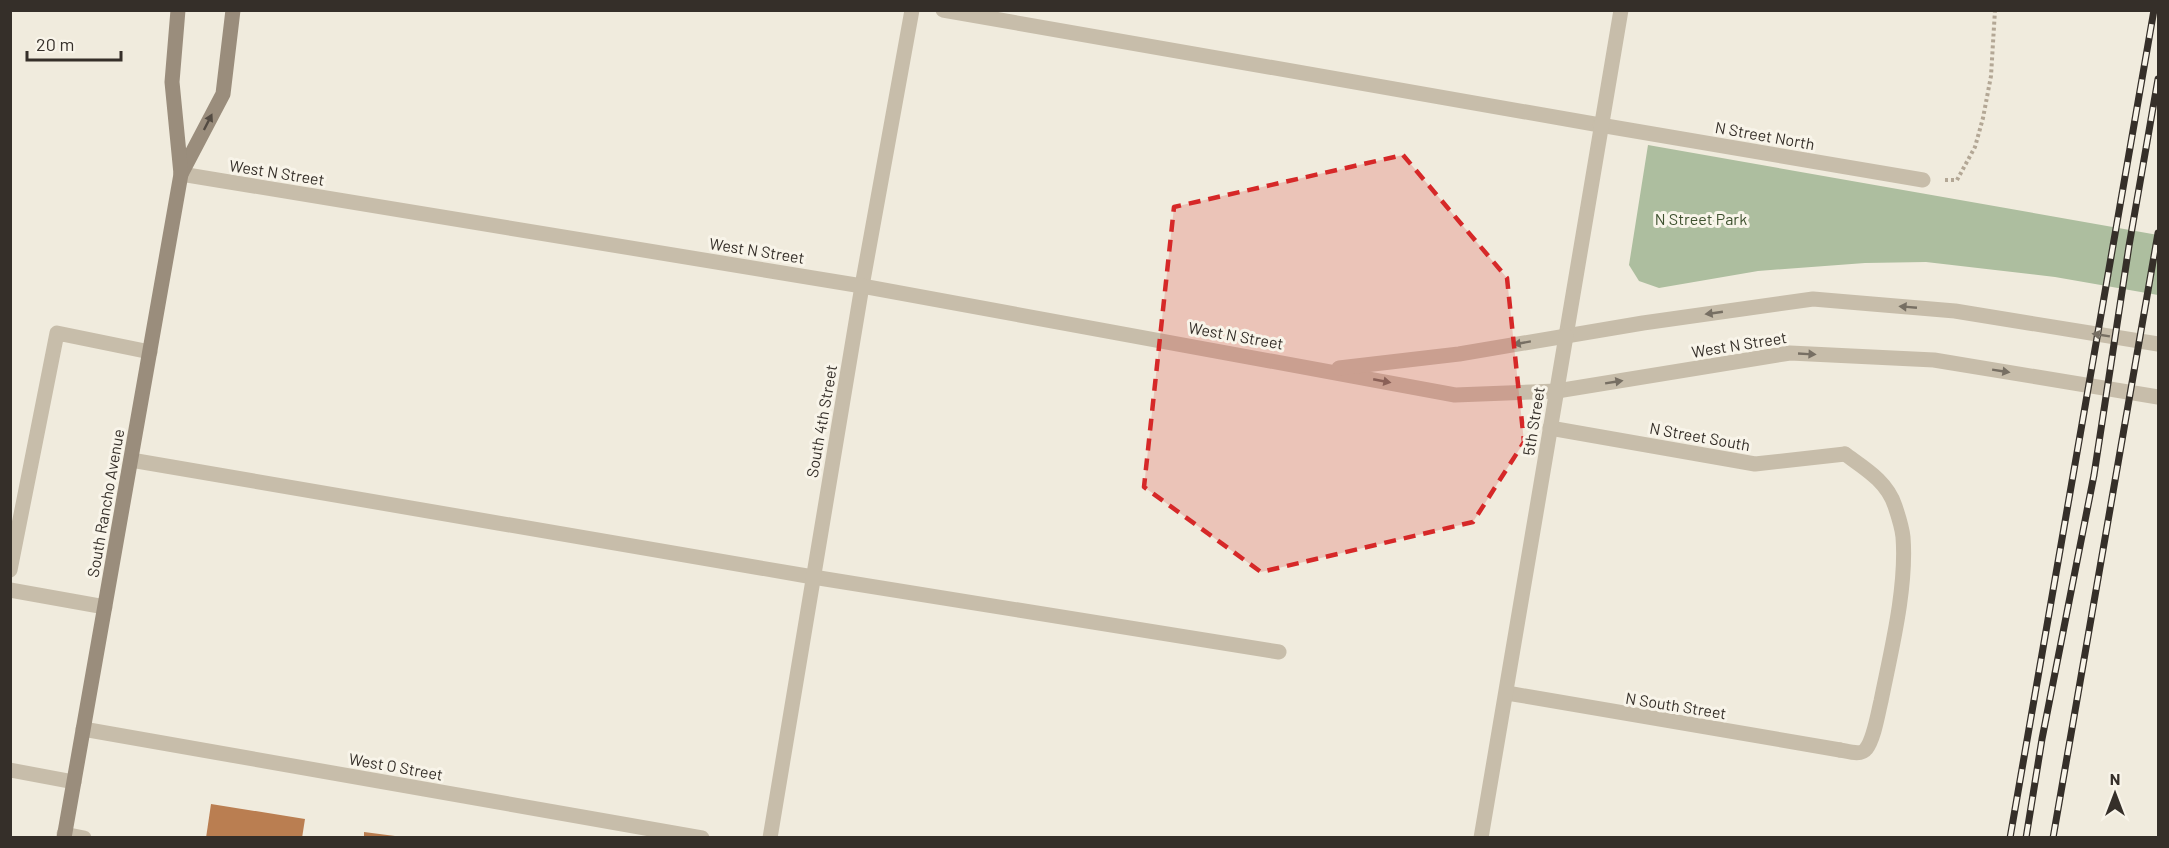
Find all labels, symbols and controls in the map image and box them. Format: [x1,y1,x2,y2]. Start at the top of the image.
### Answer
scale bar [27,24,122,62]
text: 20 m [36,33,74,55]
one-way arrow [203,113,213,130]
street label: N Street North [1714,117,1816,153]
street label: West N Street [228,155,326,189]
park label: N Street Park [1655,209,1747,228]
street label: West N Street [708,233,806,267]
one-way arrow [1898,302,1917,311]
one-way arrow [1705,308,1724,317]
street label: West N Street [1187,317,1285,353]
street label: West N Street [1690,327,1788,361]
one-way arrow [2091,330,2110,339]
one-way arrow [1512,339,1531,348]
one-way arrow [1798,350,1817,359]
street label: South 4th Street [802,363,840,479]
one-way arrow [1992,366,2011,375]
one-way arrow [1373,377,1392,386]
one-way arrow [1605,377,1624,386]
street label: 5th Street [1518,385,1548,457]
street label: N Street South [1648,418,1752,454]
street label: South Rancho Avenue [83,427,127,579]
street label: N South Street [1624,688,1728,722]
street label: West O Street [347,748,445,784]
north arrow [2085,764,2145,824]
text: N [2110,769,2120,788]

